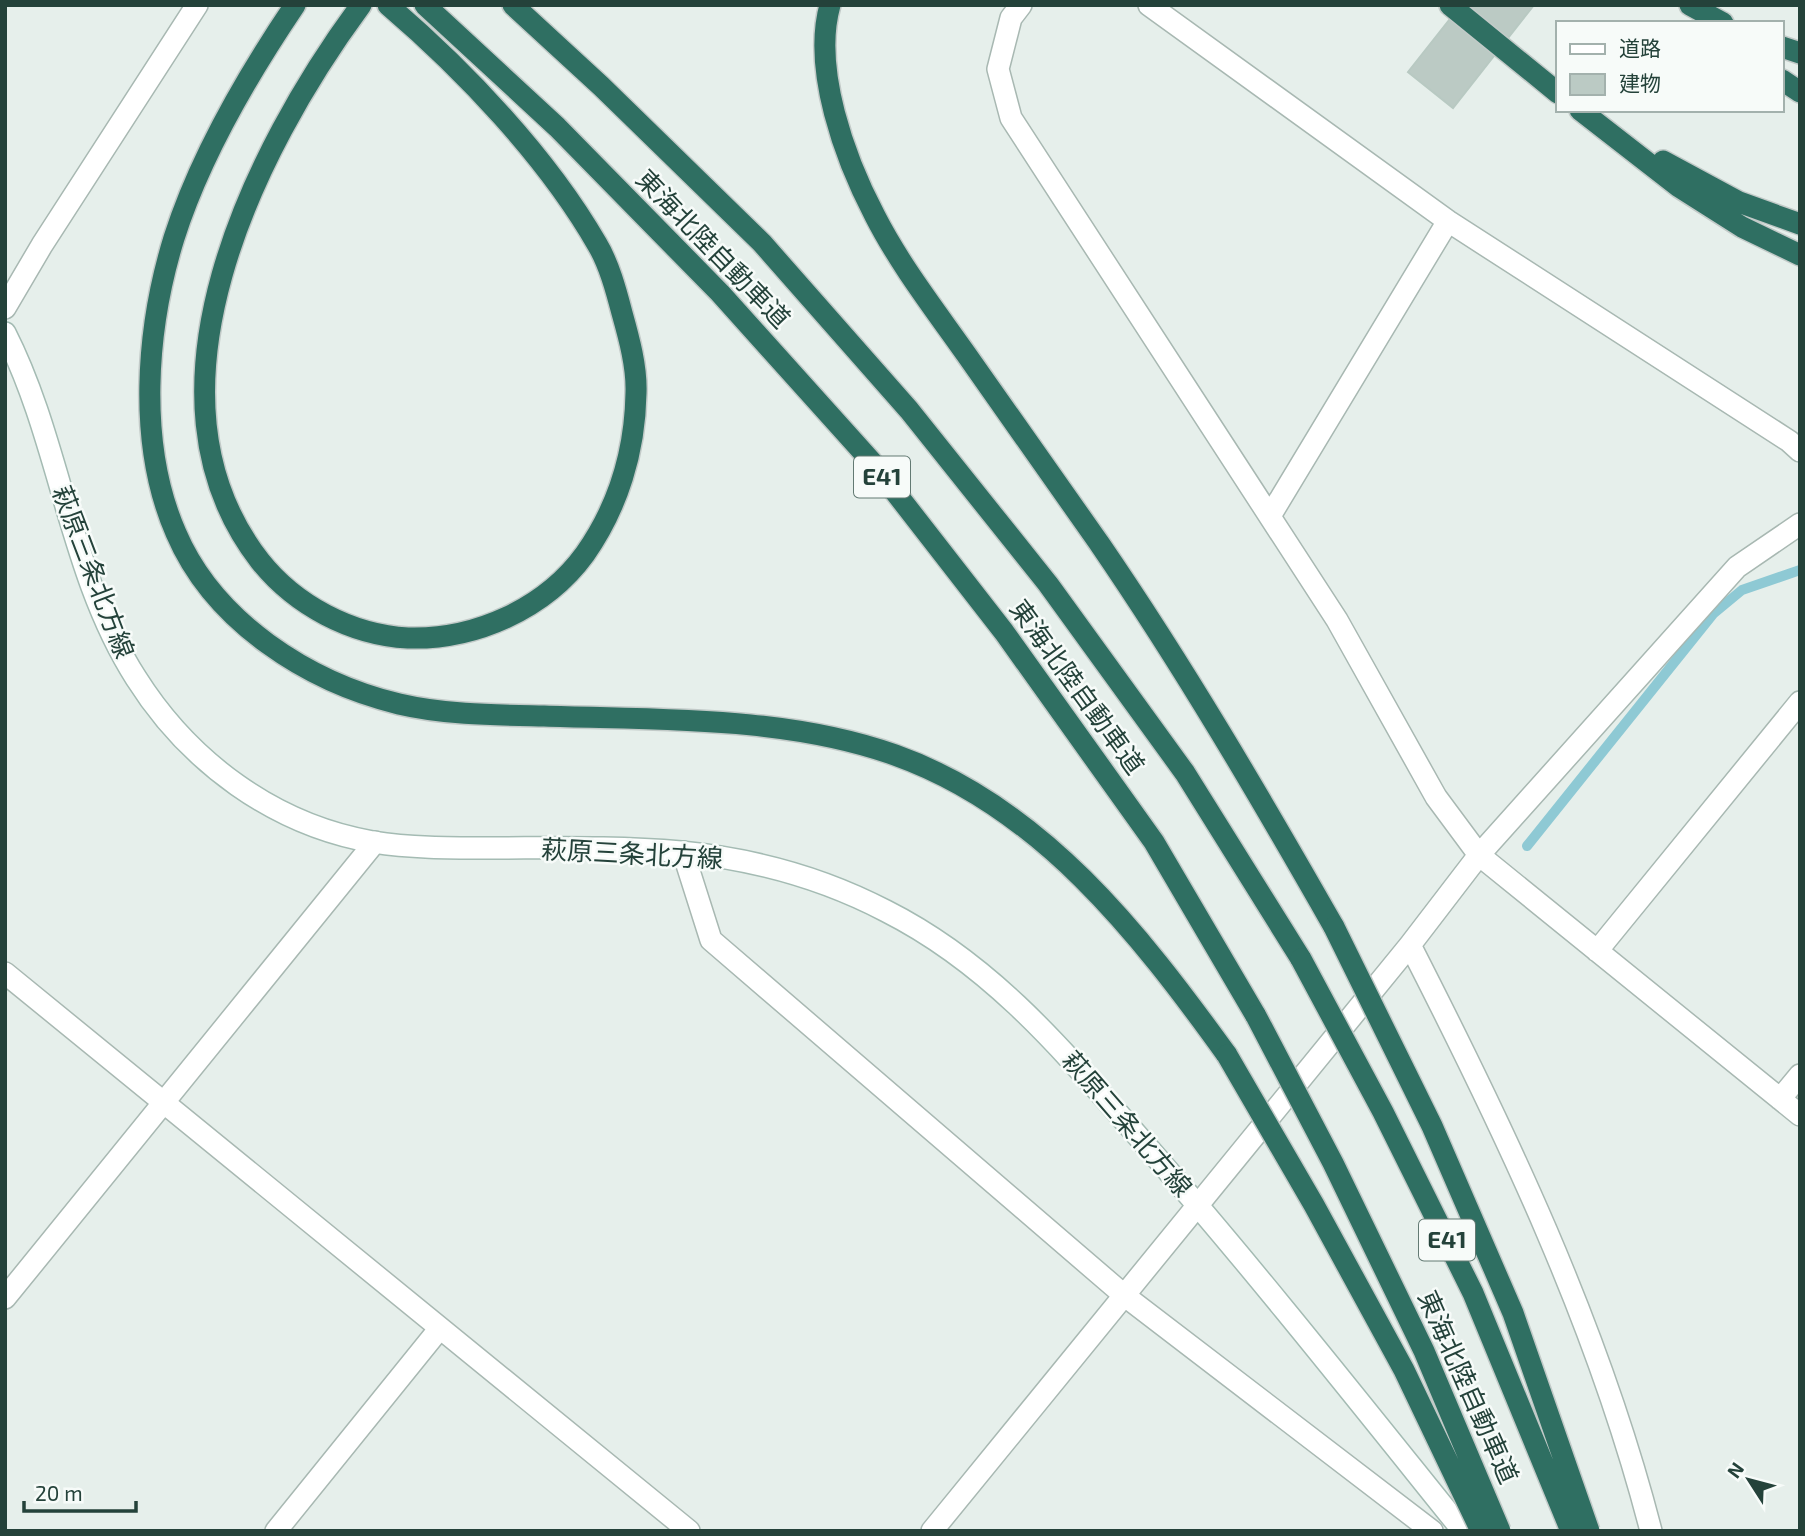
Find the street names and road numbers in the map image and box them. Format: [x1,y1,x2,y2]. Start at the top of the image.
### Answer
street label: 東海北陸自動車道 [631,162,797,334]
road number: E41 [854,456,910,498]
street label: 萩原三条北方線 [47,481,141,662]
street label: 東海北陸自動車道 [1005,593,1152,779]
street label: 萩原三条北方線 [540,832,724,873]
street label: 萩原三条北方線 [1057,1044,1200,1202]
road number: E41 [1419,1220,1475,1260]
street label: 東海北陸自動車道 [1413,1285,1526,1488]

